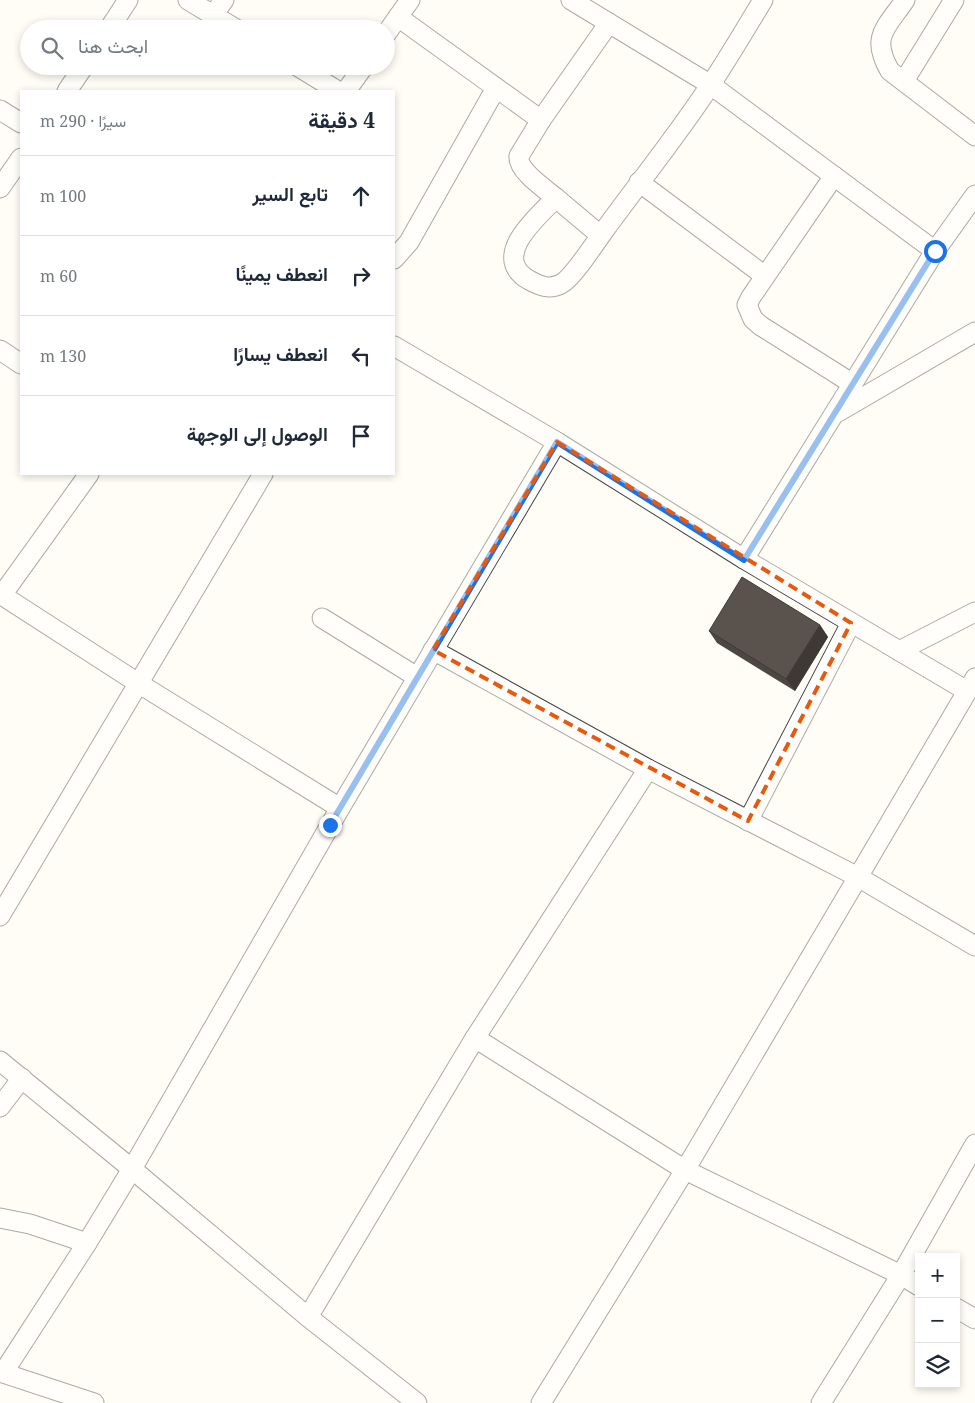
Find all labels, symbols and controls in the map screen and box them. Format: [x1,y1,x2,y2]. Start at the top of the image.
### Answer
search box [20,20,395,75]
text: ابحث هنا [78,33,148,59]
icon: search [38,34,66,62]
text: 4 دقيقة [308,106,375,134]
text: سيرًا · 290 m [40,110,126,132]
text: تابع السير [252,181,328,207]
icon: ahead [347,182,375,210]
text: 100 m [40,185,86,207]
route start [924,240,947,263]
text: انعطف يمينًا [235,261,328,287]
icon: right [347,262,375,290]
text: 60 m [40,265,77,287]
text: انعطف يسارًا [233,341,328,367]
icon: left [347,342,375,370]
text: 130 m [40,345,86,367]
text: الوصول إلى الوجهة [187,421,328,447]
icon: arrive [347,422,375,450]
route end [319,814,342,837]
map controls [915,1253,960,1388]
button: + [915,1253,960,1298]
button: − [915,1298,960,1343]
button: layers [915,1343,960,1388]

